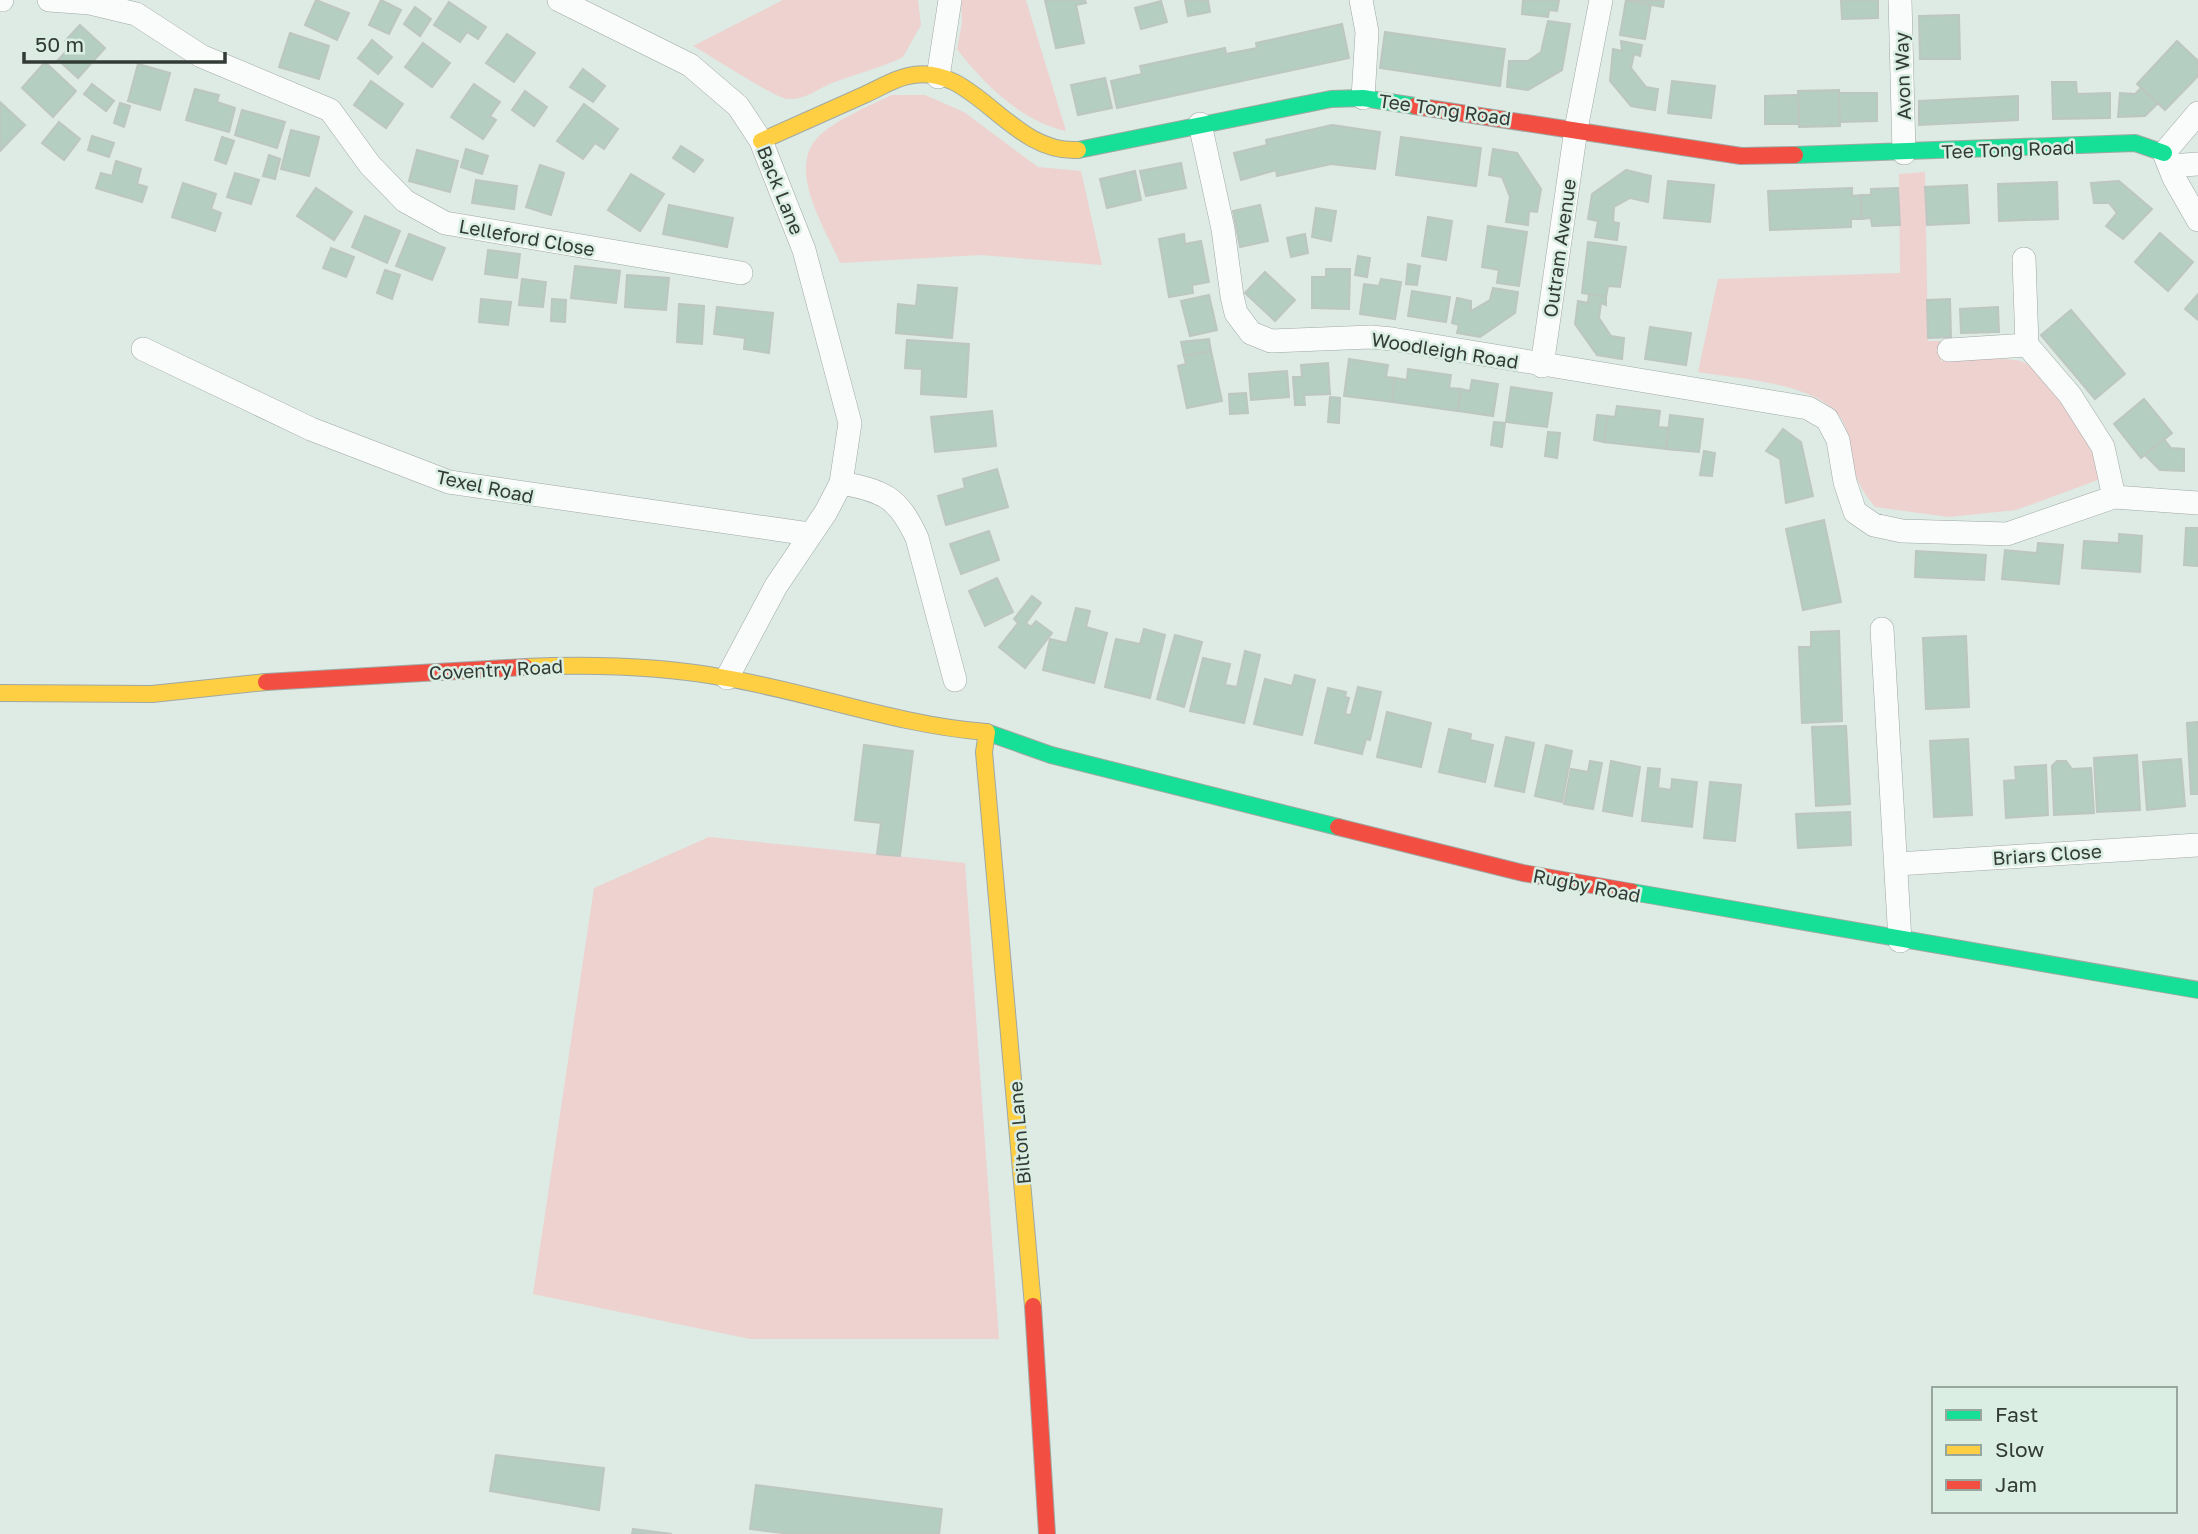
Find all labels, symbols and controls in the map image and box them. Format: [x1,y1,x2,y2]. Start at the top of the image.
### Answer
scale bar [24,21,226,65]
text: 50 m [35,31,84,57]
street label: Avon Way [1889,31,1915,120]
street label: Tee Tong Road [1378,88,1512,130]
street label: Tee Tong Road [1941,135,2075,163]
street label: Back Lane [753,142,809,238]
street label: Outram Avenue [1538,177,1580,319]
street label: Lelleford Close [457,214,597,260]
street label: Woodleigh Road [1370,327,1520,373]
street label: Texel Road [434,464,536,508]
street label: Coventry Road [428,654,564,684]
street label: Briars Close [1992,839,2102,869]
street label: Rugby Road [1531,863,1643,907]
street label: Bilton Lane [1003,1080,1035,1186]
legend [1932,1387,2177,1513]
text: Fast [1995,1401,2038,1427]
text: Slow [1995,1436,2044,1462]
text: Jam [1995,1471,2037,1497]

